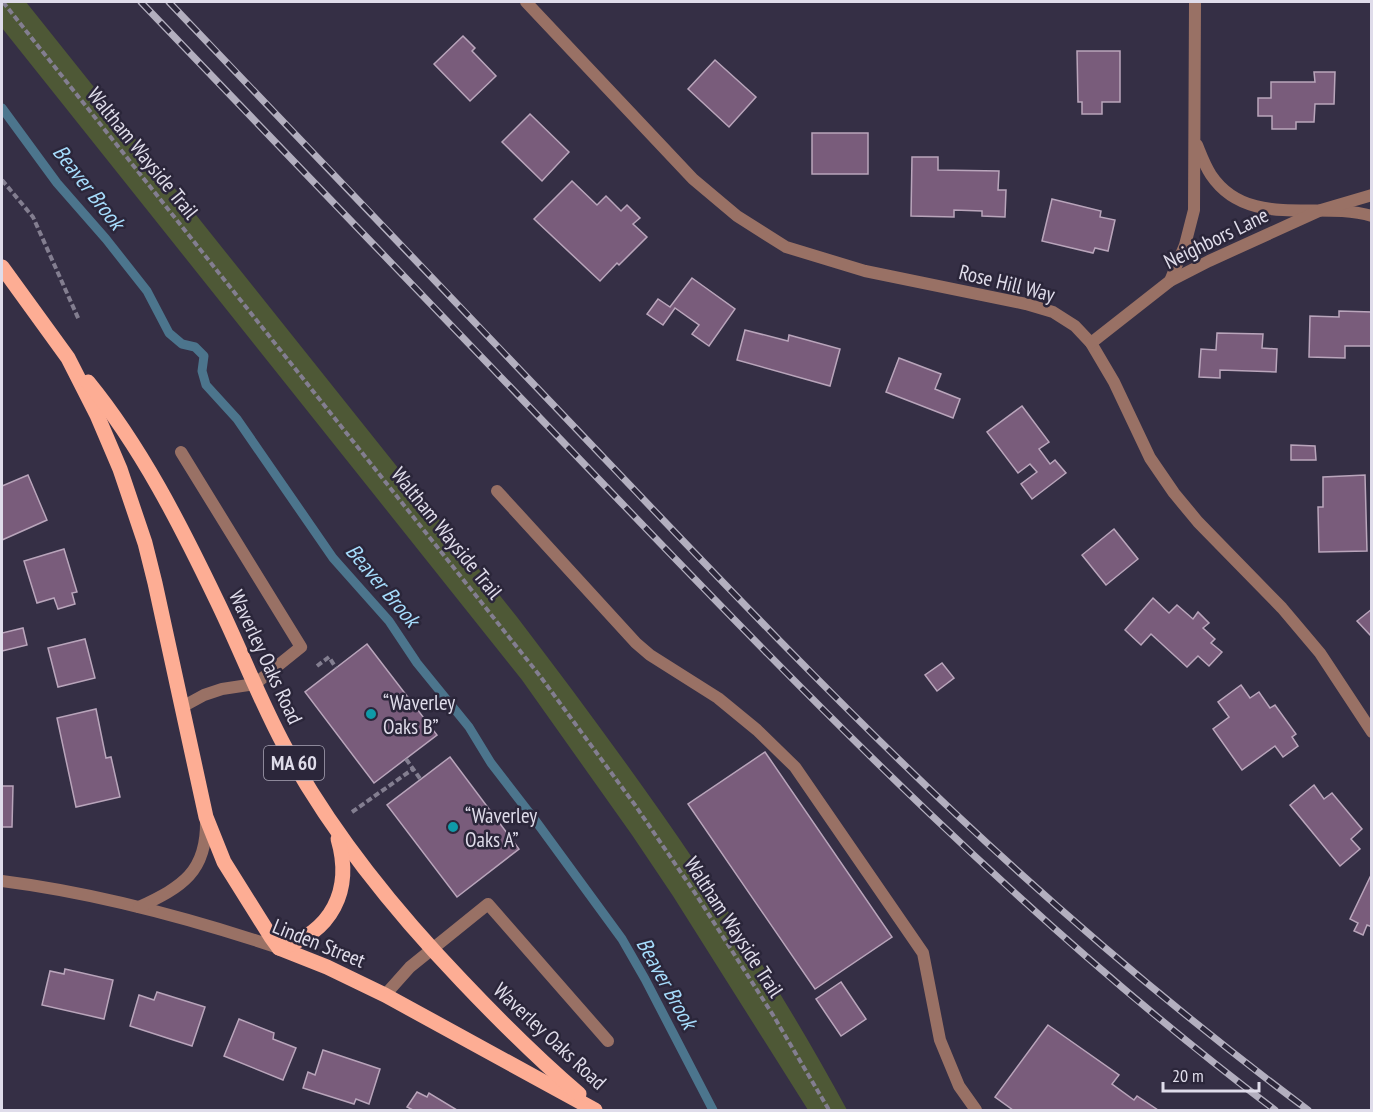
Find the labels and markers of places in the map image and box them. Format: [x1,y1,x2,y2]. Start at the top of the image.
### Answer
place label: “Waverley Oaks B” [383,689,455,740]
marker: “Waverley Oaks B” [364,707,378,721]
place label: “Waverley Oaks A” [465,802,537,853]
marker: “Waverley Oaks A” [446,820,460,834]

